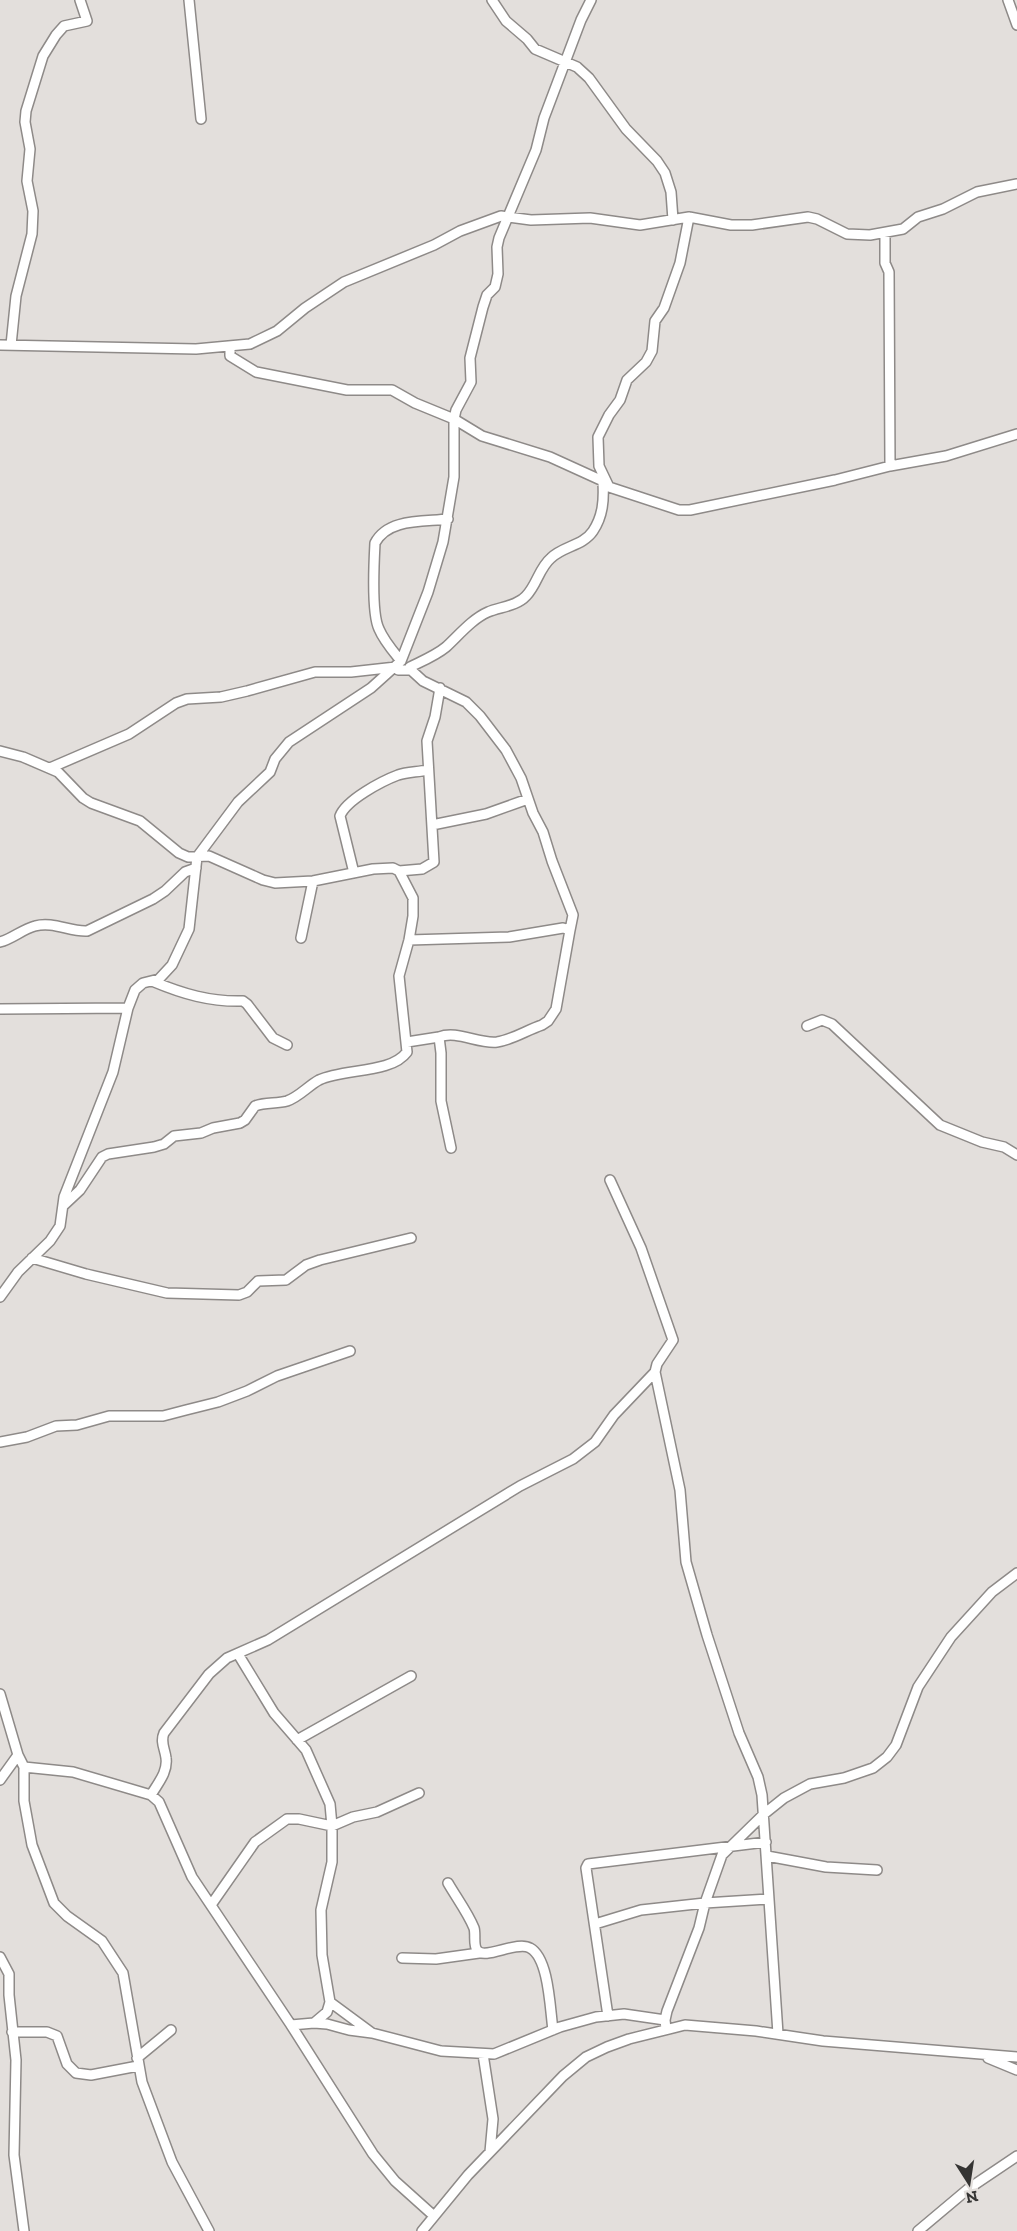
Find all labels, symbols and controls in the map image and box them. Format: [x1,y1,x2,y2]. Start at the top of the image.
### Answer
north arrow [939,2153,999,2213]
text: N [964,2187,980,2208]

